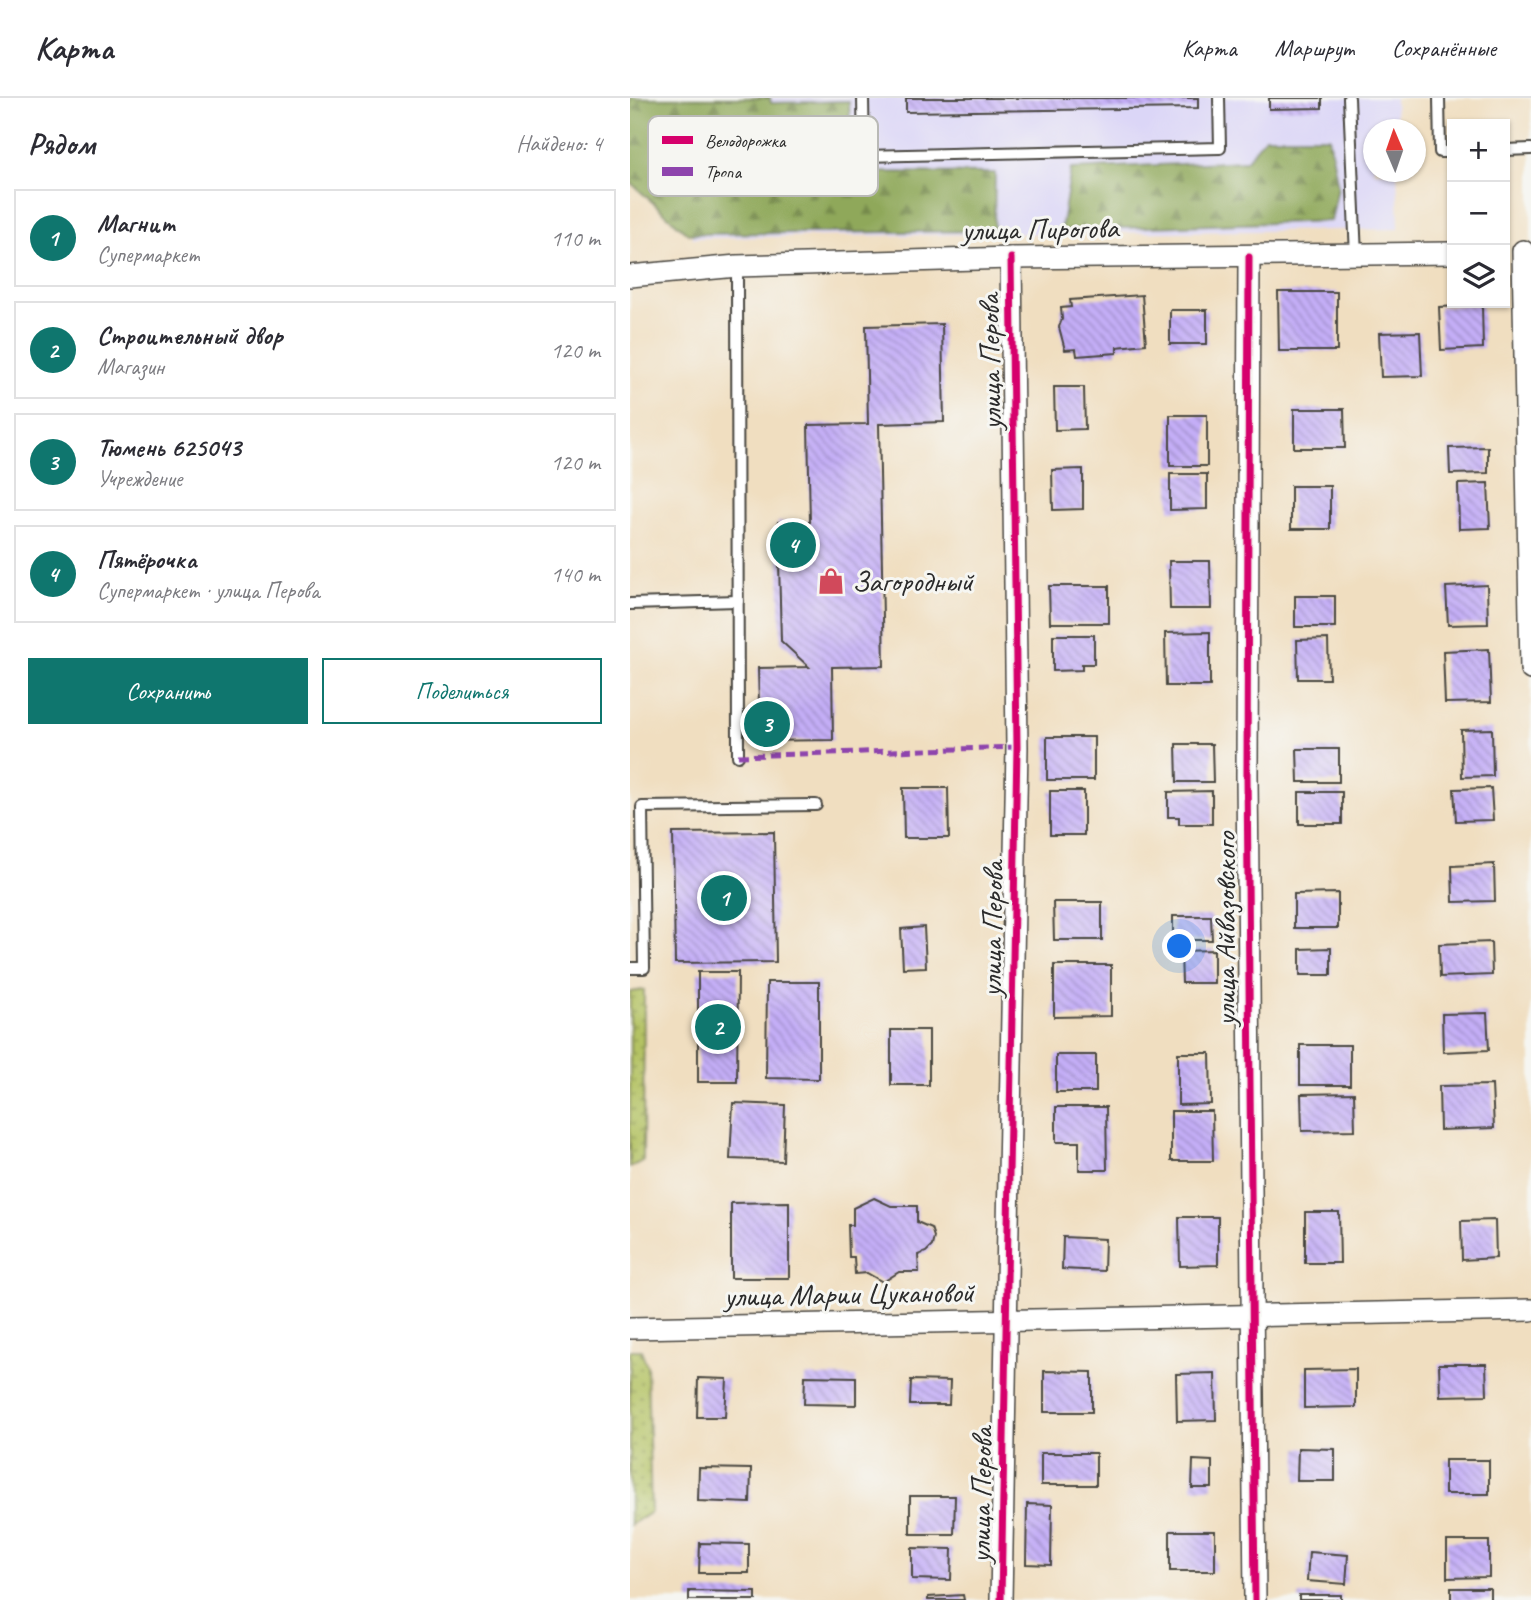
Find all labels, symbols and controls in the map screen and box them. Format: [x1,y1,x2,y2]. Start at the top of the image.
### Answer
text: Карта [35,27,114,69]
text: Карта [1182,33,1237,63]
text: Маршрут [1275,33,1354,63]
text: Сохранённые [1392,33,1496,63]
legend [648,116,878,196]
north arrow [1363,119,1426,182]
map controls [1447,119,1510,308]
button: + [1447,119,1510,182]
text: Рядом [28,125,95,163]
text: Найдено: 4 [516,129,602,158]
text: Велодорожка [705,129,787,153]
text: Тропа [705,160,742,184]
button: − [1447,182,1510,245]
text: Магнит [97,207,176,240]
street label: улица Пирогова [959,209,1121,249]
text: 1 [48,224,58,253]
text: 110 m [551,224,600,253]
text: Супермаркет [97,240,200,269]
button: layers [1447,245,1510,308]
street label: улица Перова [970,291,1010,432]
text: Строительный двор [97,319,283,352]
text: 2 [48,336,58,365]
text: 120 m [551,336,600,365]
text: Магазин [97,352,164,381]
text: Тюмень 625043 [97,431,241,464]
text: 3 [48,448,58,477]
text: 120 m [551,448,600,477]
text: Учреждение [97,464,182,493]
pin: 4 [770,519,816,571]
text: Пятёрочка [97,543,197,576]
text: 4 [48,560,58,589]
text: 140 m [551,560,600,589]
place label: Загородный [852,562,974,600]
shop icon: Загородный [816,566,846,596]
text: Супермаркет · улица Перова [97,576,319,605]
button: Сохранить [28,658,308,724]
button: Поделиться [322,658,602,724]
pin: 3 [744,698,790,750]
street label: улица Айвазовского [1206,831,1244,1028]
street label: улица Перова [972,858,1012,999]
pin: 1 [701,872,747,924]
your location [1162,929,1196,963]
pin: 2 [695,1001,741,1053]
street label: улица Марии Цукановой [722,1273,976,1315]
street label: улица Перова [961,1424,1001,1565]

